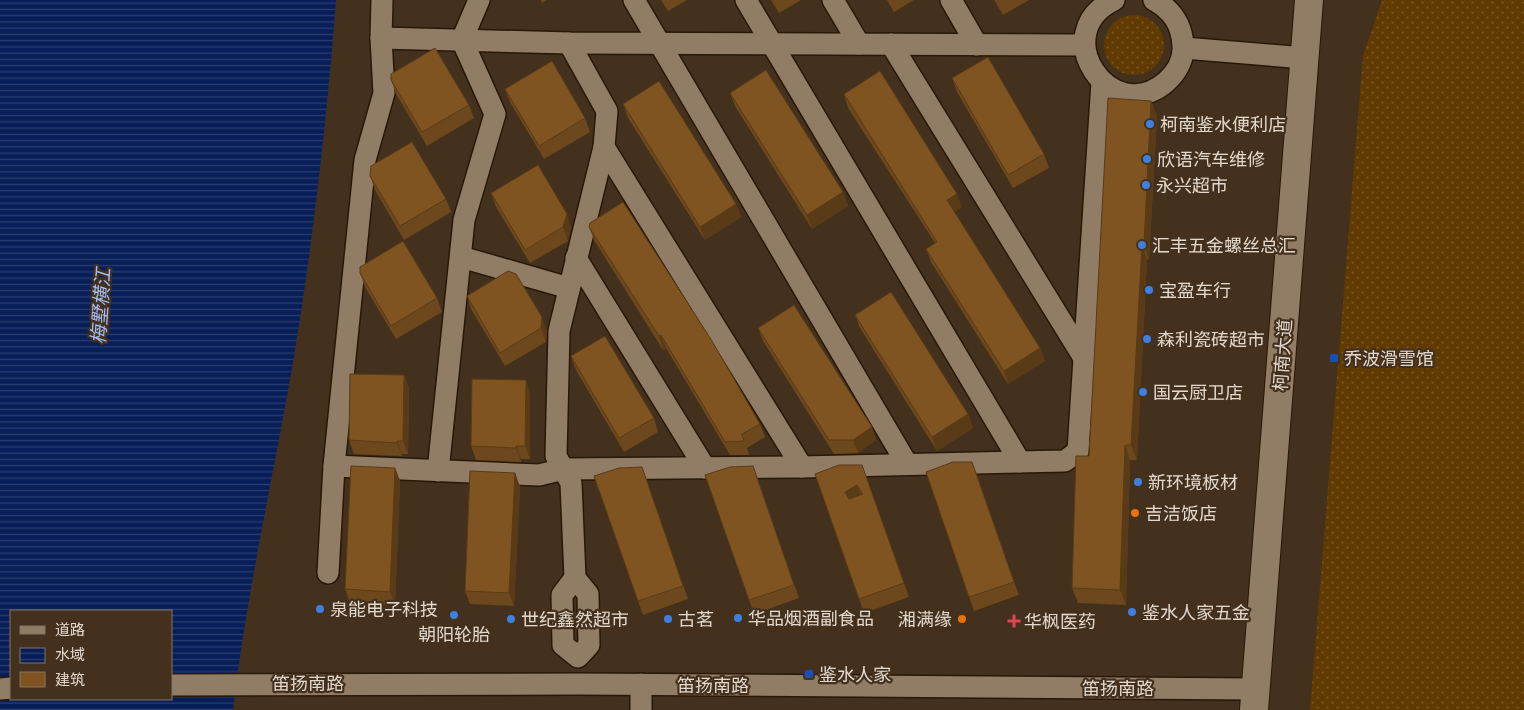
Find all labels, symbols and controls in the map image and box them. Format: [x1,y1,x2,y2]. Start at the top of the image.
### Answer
place label: 柯南鉴水便利店 [1160,113,1286,135]
marker: 柯南鉴水便利店 [1144,118,1156,130]
place label: 欣语汽车维修 [1157,148,1265,170]
marker: 欣语汽车维修 [1141,153,1153,165]
place label: 永兴超市 [1156,174,1228,196]
marker: 永兴超市 [1140,179,1152,191]
place label: 汇丰五金螺丝总汇 [1152,234,1296,256]
marker: 汇丰五金螺丝总汇 [1136,239,1148,251]
water label: 梅墅横江 [86,265,114,345]
place label: 宝盈车行 [1159,279,1231,301]
marker: 宝盈车行 [1143,284,1155,296]
street label: 柯南大道 [1269,318,1295,392]
place label: 森利瓷砖超市 [1157,328,1265,350]
marker: 森利瓷砖超市 [1141,333,1153,345]
place label: 乔波滑雪馆 [1344,347,1434,369]
marker: 乔波滑雪馆 [1328,352,1340,364]
place label: 国云厨卫店 [1153,381,1243,403]
marker: 国云厨卫店 [1137,386,1149,398]
place label: 新环境板材 [1148,471,1238,493]
marker: 新环境板材 [1132,476,1144,488]
place label: 吉洁饭店 [1145,502,1217,524]
marker: 吉洁饭店 [1129,507,1141,519]
place label: 泉能电子科技 [330,598,438,620]
place label: 鉴水人家五金 [1142,601,1250,623]
marker: 泉能电子科技 [314,603,326,615]
marker: 鉴水人家五金 [1126,606,1138,618]
place label: 华品烟酒副食品 [748,607,874,629]
place label: 世纪鑫然超市 [521,608,629,630]
place label: 古茗 [678,608,714,630]
place label: 湘满缘 [898,608,952,630]
marker: 朝阳轮胎 [448,609,460,621]
legend [10,610,172,700]
place label: 华枫医药 [1024,610,1096,632]
marker: 华品烟酒副食品 [732,612,744,624]
marker: 世纪鑫然超市 [505,613,517,625]
marker: 古茗 [662,613,674,625]
marker: 湘满缘 [956,613,968,625]
marker: 华枫医药 [1008,615,1020,627]
text: 道路 [55,620,85,638]
place label: 朝阳轮胎 [418,623,490,645]
text: 水域 [55,645,85,663]
place label: 鉴水人家 [819,663,891,685]
marker: 鉴水人家 [803,668,815,680]
text: 建筑 [55,670,85,688]
street label: 笛扬南路 [272,672,344,694]
street label: 笛扬南路 [677,674,749,696]
street label: 笛扬南路 [1082,677,1154,699]

